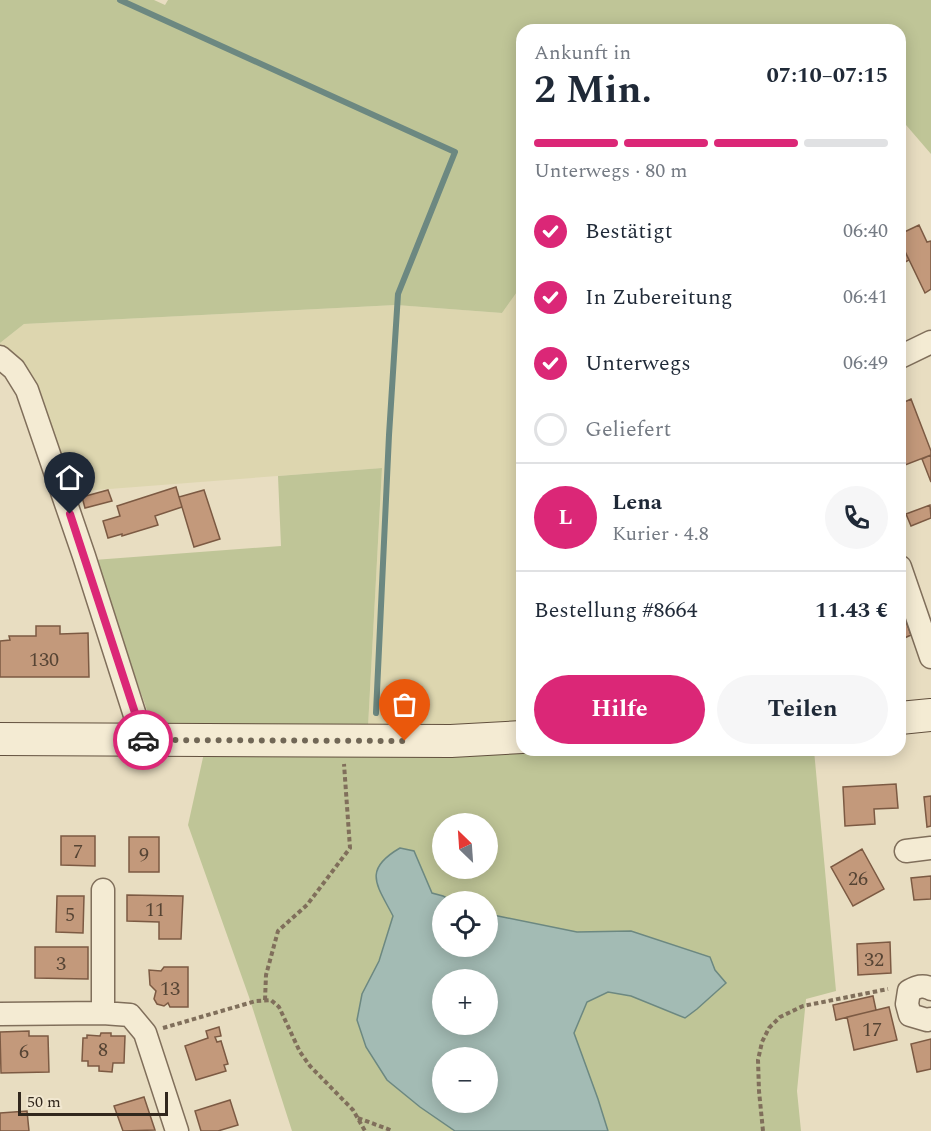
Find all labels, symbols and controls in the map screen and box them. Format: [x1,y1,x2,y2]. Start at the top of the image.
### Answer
text: Ankunft in [534,38,631,68]
text: 07:10–07:15 [766,59,888,92]
text: 2 Min. [534,61,652,120]
text: Unterwegs · 80 m [534,156,687,186]
icon: check [534,215,567,248]
text: Bestätigt [585,215,673,248]
text: 06:40 [843,216,888,246]
icon: check [534,281,567,314]
text: In Zubereitung [585,281,733,314]
text: 06:41 [843,282,888,312]
icon: check [534,347,567,380]
text: Unterwegs [585,347,691,380]
text: 06:49 [843,348,888,378]
text: Geliefert [585,413,671,446]
pin [44,452,95,514]
icon: home [53,461,86,494]
text: Lena [612,486,662,519]
button: phone [825,486,888,549]
text: L [558,501,573,534]
text: Kurier · 4.8 [612,519,709,549]
text: Bestellung #8664 [534,594,698,627]
text: 11.43 € [815,594,888,627]
house number: 130 [29,645,59,675]
button: Hilfe [534,675,705,744]
button: Teilen [717,675,888,744]
pin [379,679,430,741]
icon: bag [388,688,421,721]
courier [113,710,173,770]
icon: car [127,724,160,757]
north arrow [432,813,498,879]
map controls [432,813,498,1113]
house number: 7 [73,837,83,867]
house number: 9 [139,840,149,870]
house number: 26 [848,864,868,894]
button: locate [432,891,498,957]
house number: 11 [145,895,165,925]
house number: 5 [65,900,75,930]
house number: 32 [864,945,884,975]
house number: 3 [56,949,66,979]
button: + [432,969,498,1035]
house number: 13 [160,974,180,1004]
house number: 17 [862,1015,882,1045]
house number: 8 [98,1035,108,1065]
house number: 6 [19,1037,29,1067]
button: − [432,1047,498,1113]
scale bar [18,1089,168,1116]
text: 50 m [27,1090,61,1114]

